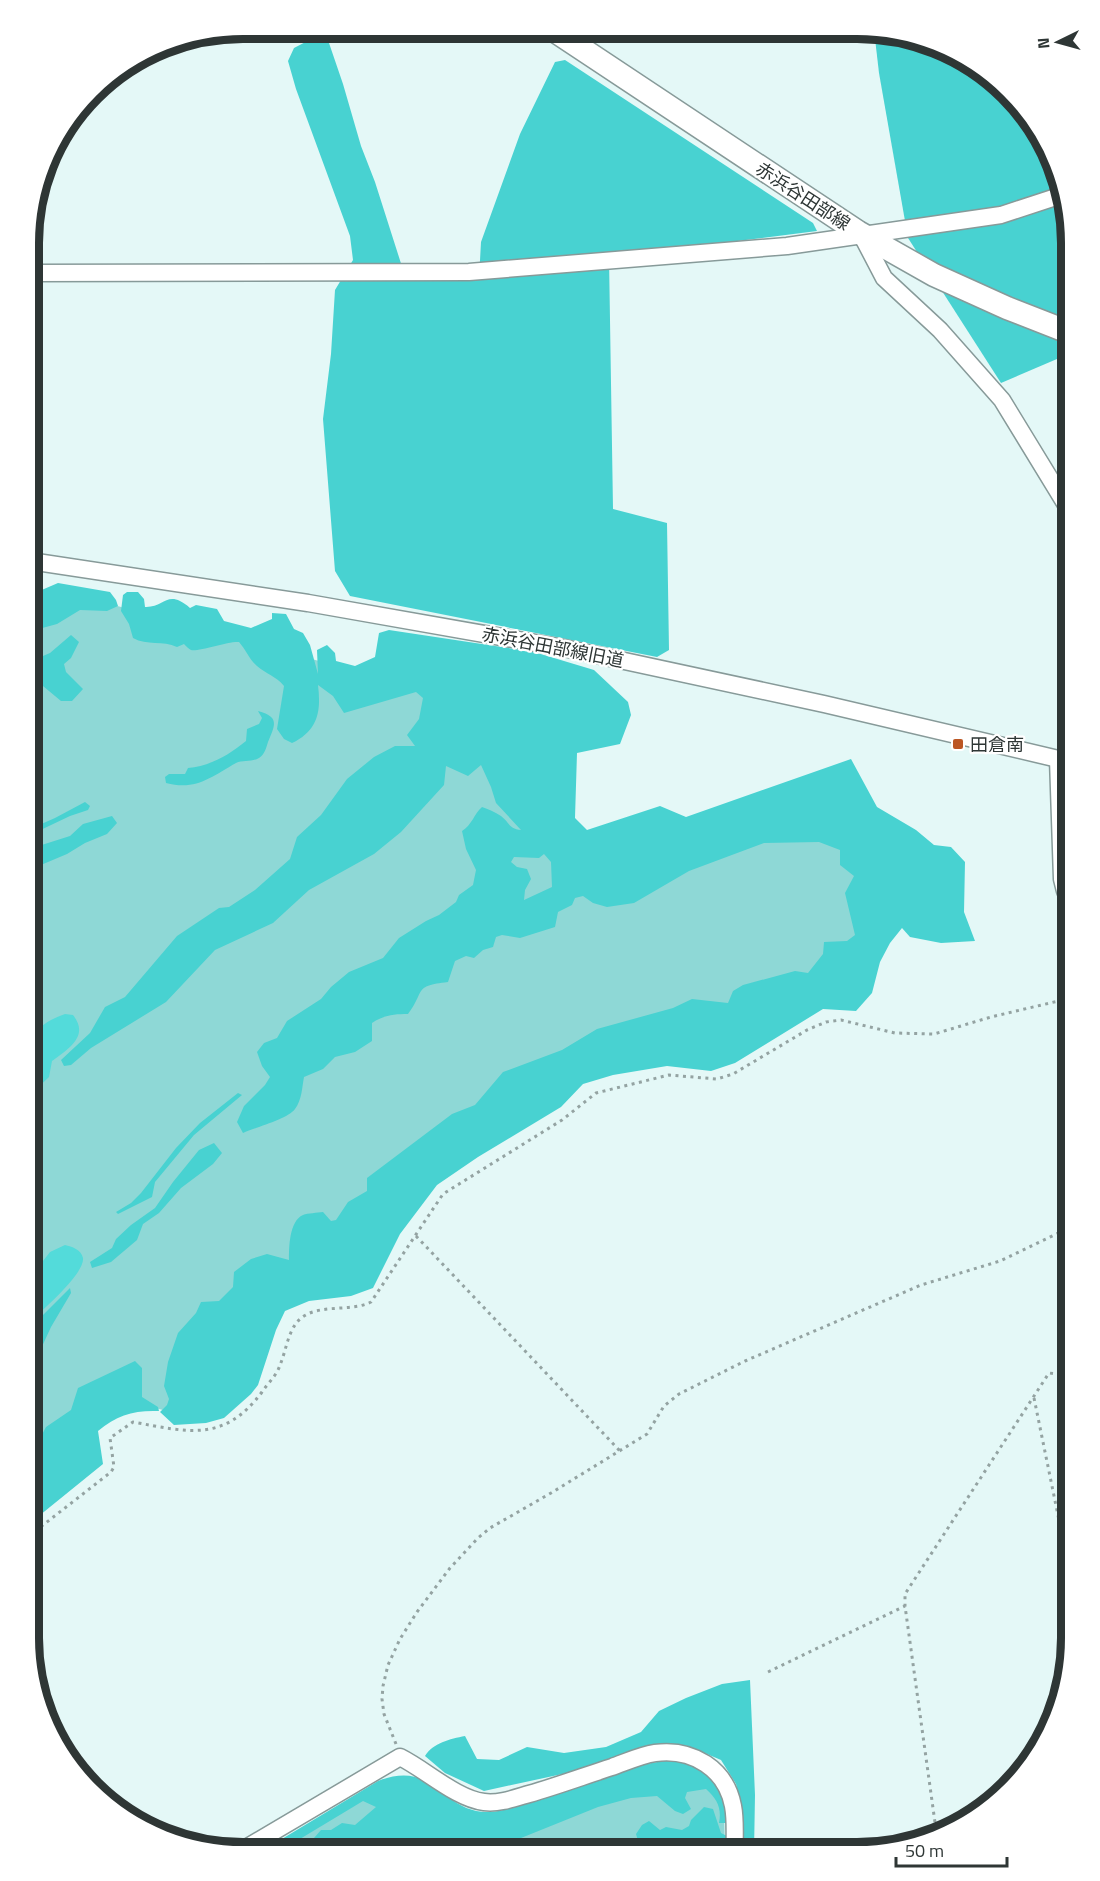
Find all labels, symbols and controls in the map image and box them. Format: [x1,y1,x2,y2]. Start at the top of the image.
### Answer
north arrow [1028,12,1088,72]
text: N [1031,37,1055,50]
street label: 赤浜谷田部線 [750,155,856,237]
street label: 赤浜谷田部線旧道 [480,620,626,674]
place label: 田倉南 [970,731,1024,758]
marker: 田倉南 [951,737,965,751]
scale bar [896,1830,1007,1868]
text: 50 m [905,1837,944,1864]

